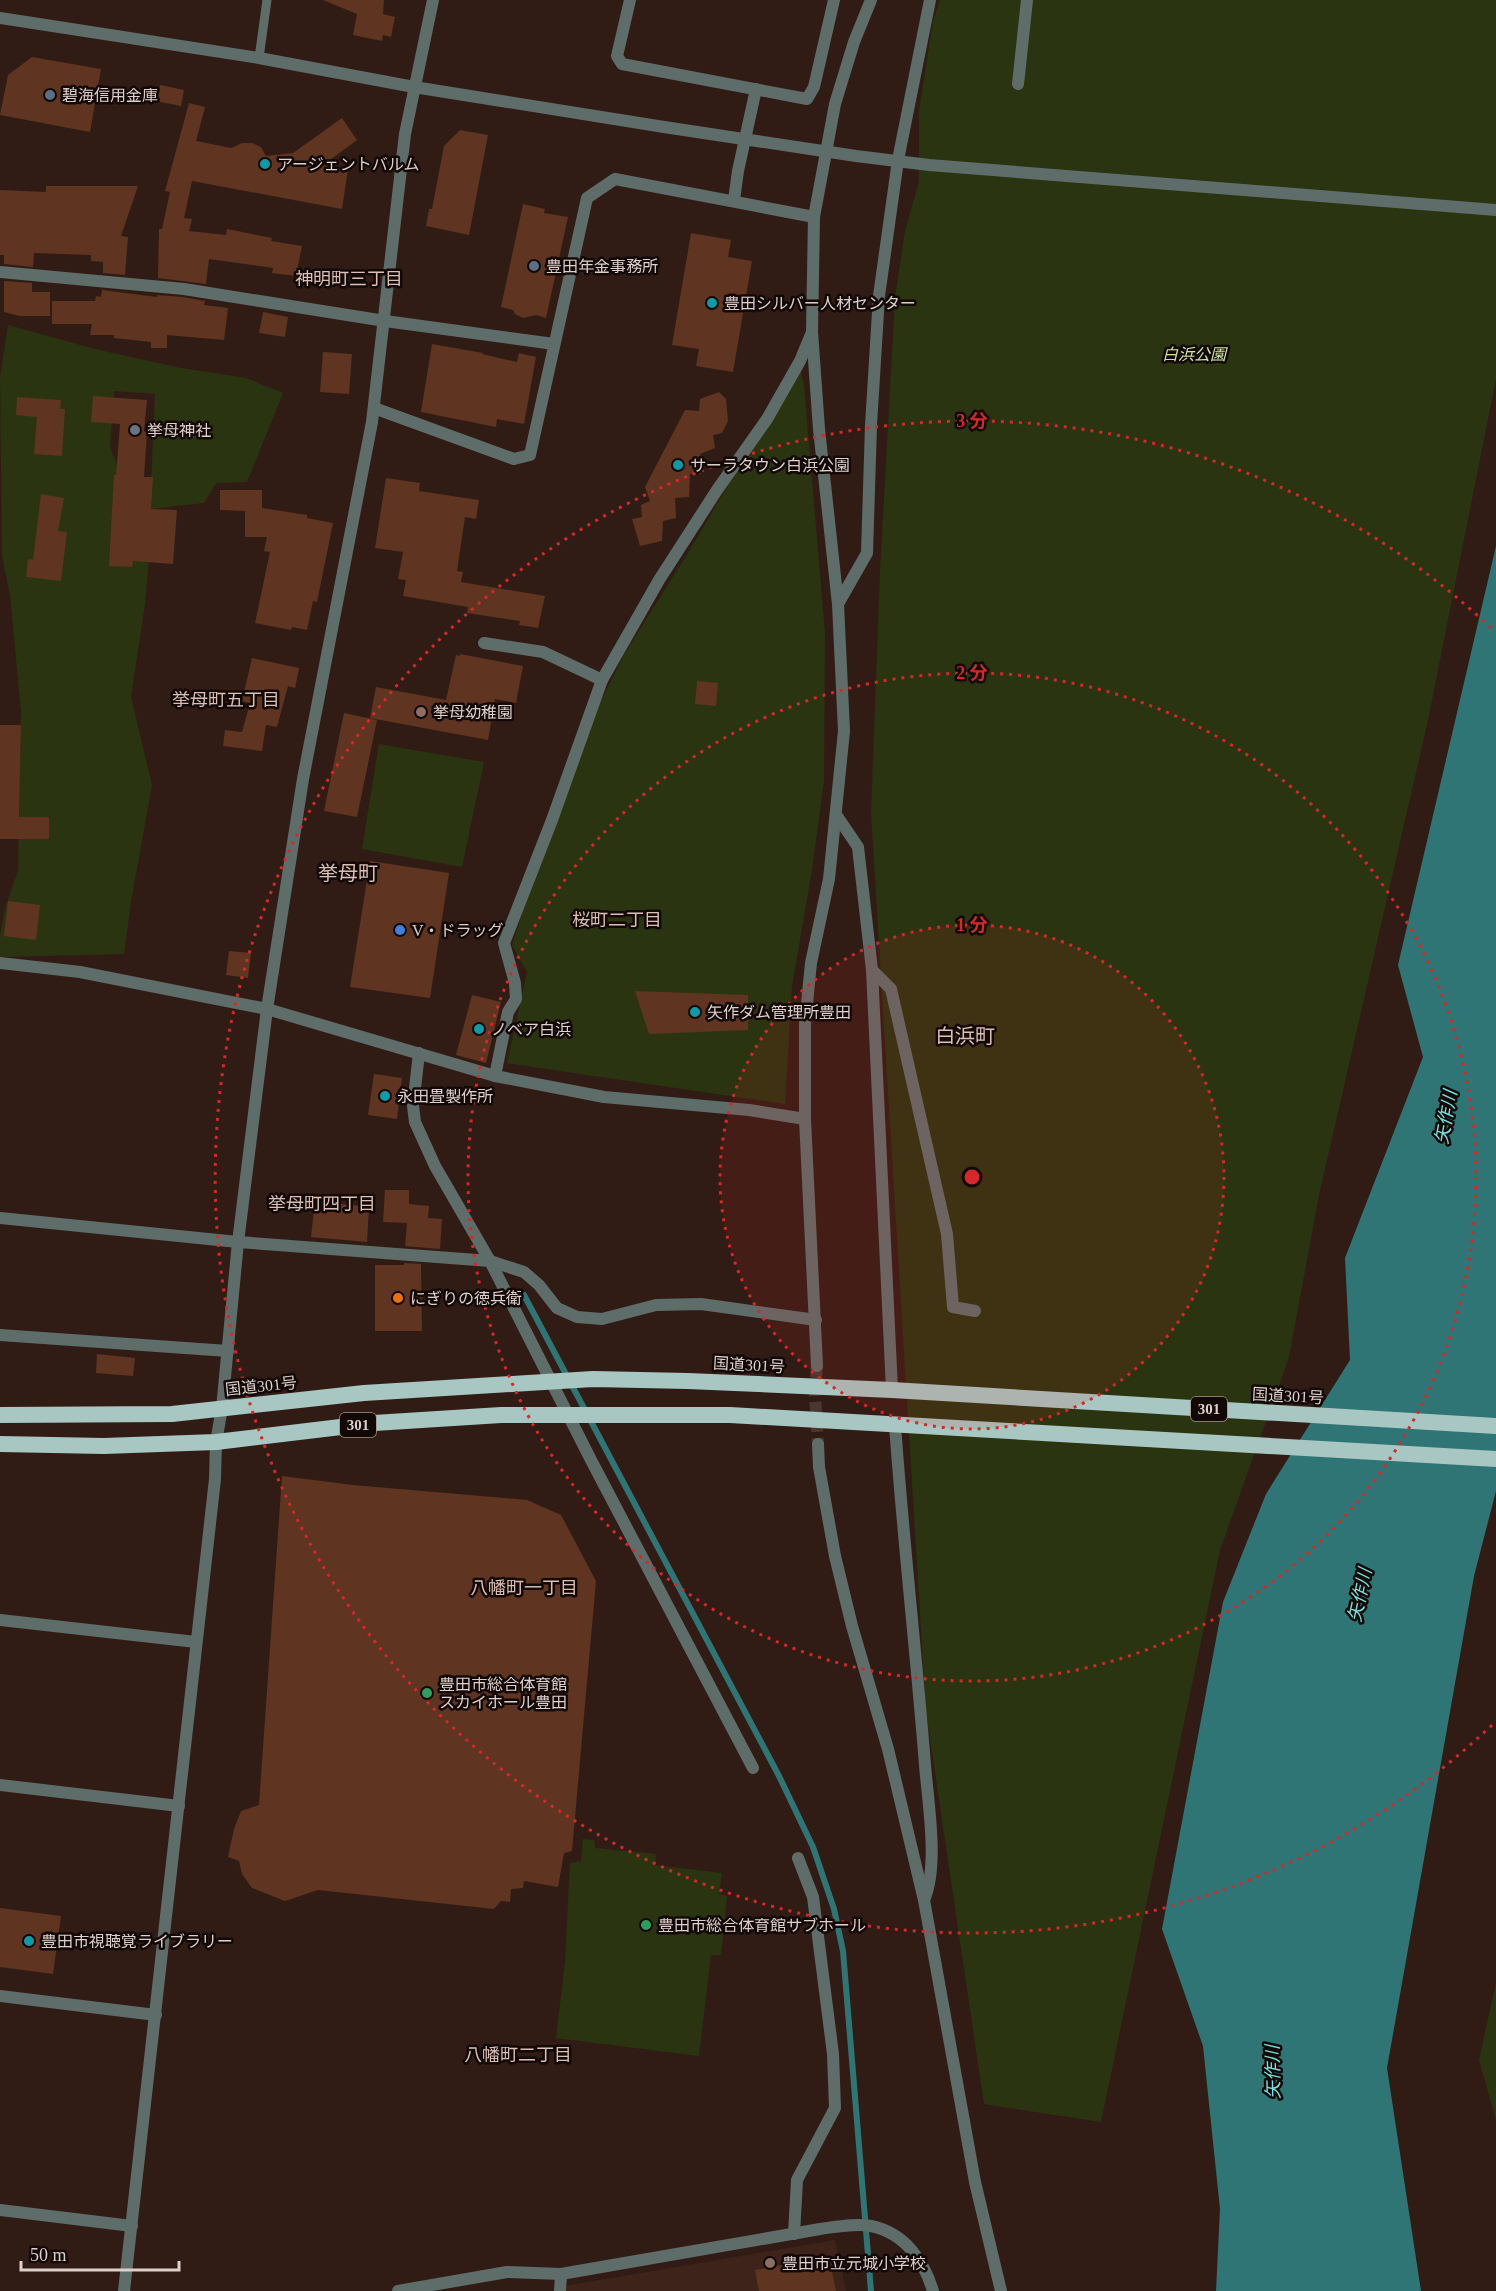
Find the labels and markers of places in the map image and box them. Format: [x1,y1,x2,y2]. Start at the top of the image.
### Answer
place label: 碧海信用金庫 [62,87,158,104]
marker: 碧海信用金庫 [43,88,57,102]
place label: アージェントバルム [277,156,419,173]
marker: アージェントバルム [258,157,272,171]
place label: 豊田年金事務所 [546,258,658,275]
marker: 豊田年金事務所 [527,259,541,273]
place label: 豊田シルバー人材センター [724,295,916,312]
marker: 豊田シルバー人材センター [705,296,719,310]
place label: 挙母神社 [147,422,211,439]
marker: 挙母神社 [128,423,142,437]
place label: サーラタウン白浜公園 [690,457,850,474]
marker: サーラタウン白浜公園 [671,458,685,472]
place label: 挙母幼稚園 [433,704,513,721]
marker: 挙母幼稚園 [414,705,428,719]
place label: V・ドラッグ [412,922,504,939]
marker: V・ドラッグ [393,923,407,937]
place label: 矢作ダム管理所豊田 [707,1004,851,1021]
marker: 矢作ダム管理所豊田 [688,1005,702,1019]
place label: ノベア白浜 [491,1021,571,1038]
marker: ノベア白浜 [472,1022,486,1036]
place label: 永田畳製作所 [397,1088,493,1105]
marker: 永田畳製作所 [378,1089,392,1103]
centre of rings [962,1167,982,1187]
place label: にぎりの徳兵衛 [410,1290,522,1307]
marker: にぎりの徳兵衛 [391,1291,405,1305]
place label: 豊田市総合体育館 スカイホール豊田 [439,1676,567,1711]
marker: 豊田市総合体育館 スカイホール豊田 [420,1686,434,1700]
place label: 豊田市総合体育館サブホール [658,1917,866,1934]
marker: 豊田市総合体育館サブホール [639,1918,653,1932]
place label: 豊田市視聴覚ライブラリー [41,1933,233,1950]
marker: 豊田市視聴覚ライブラリー [22,1934,36,1948]
place label: 豊田市立元城小学校 [782,2255,926,2272]
marker: 豊田市立元城小学校 [763,2256,777,2270]

